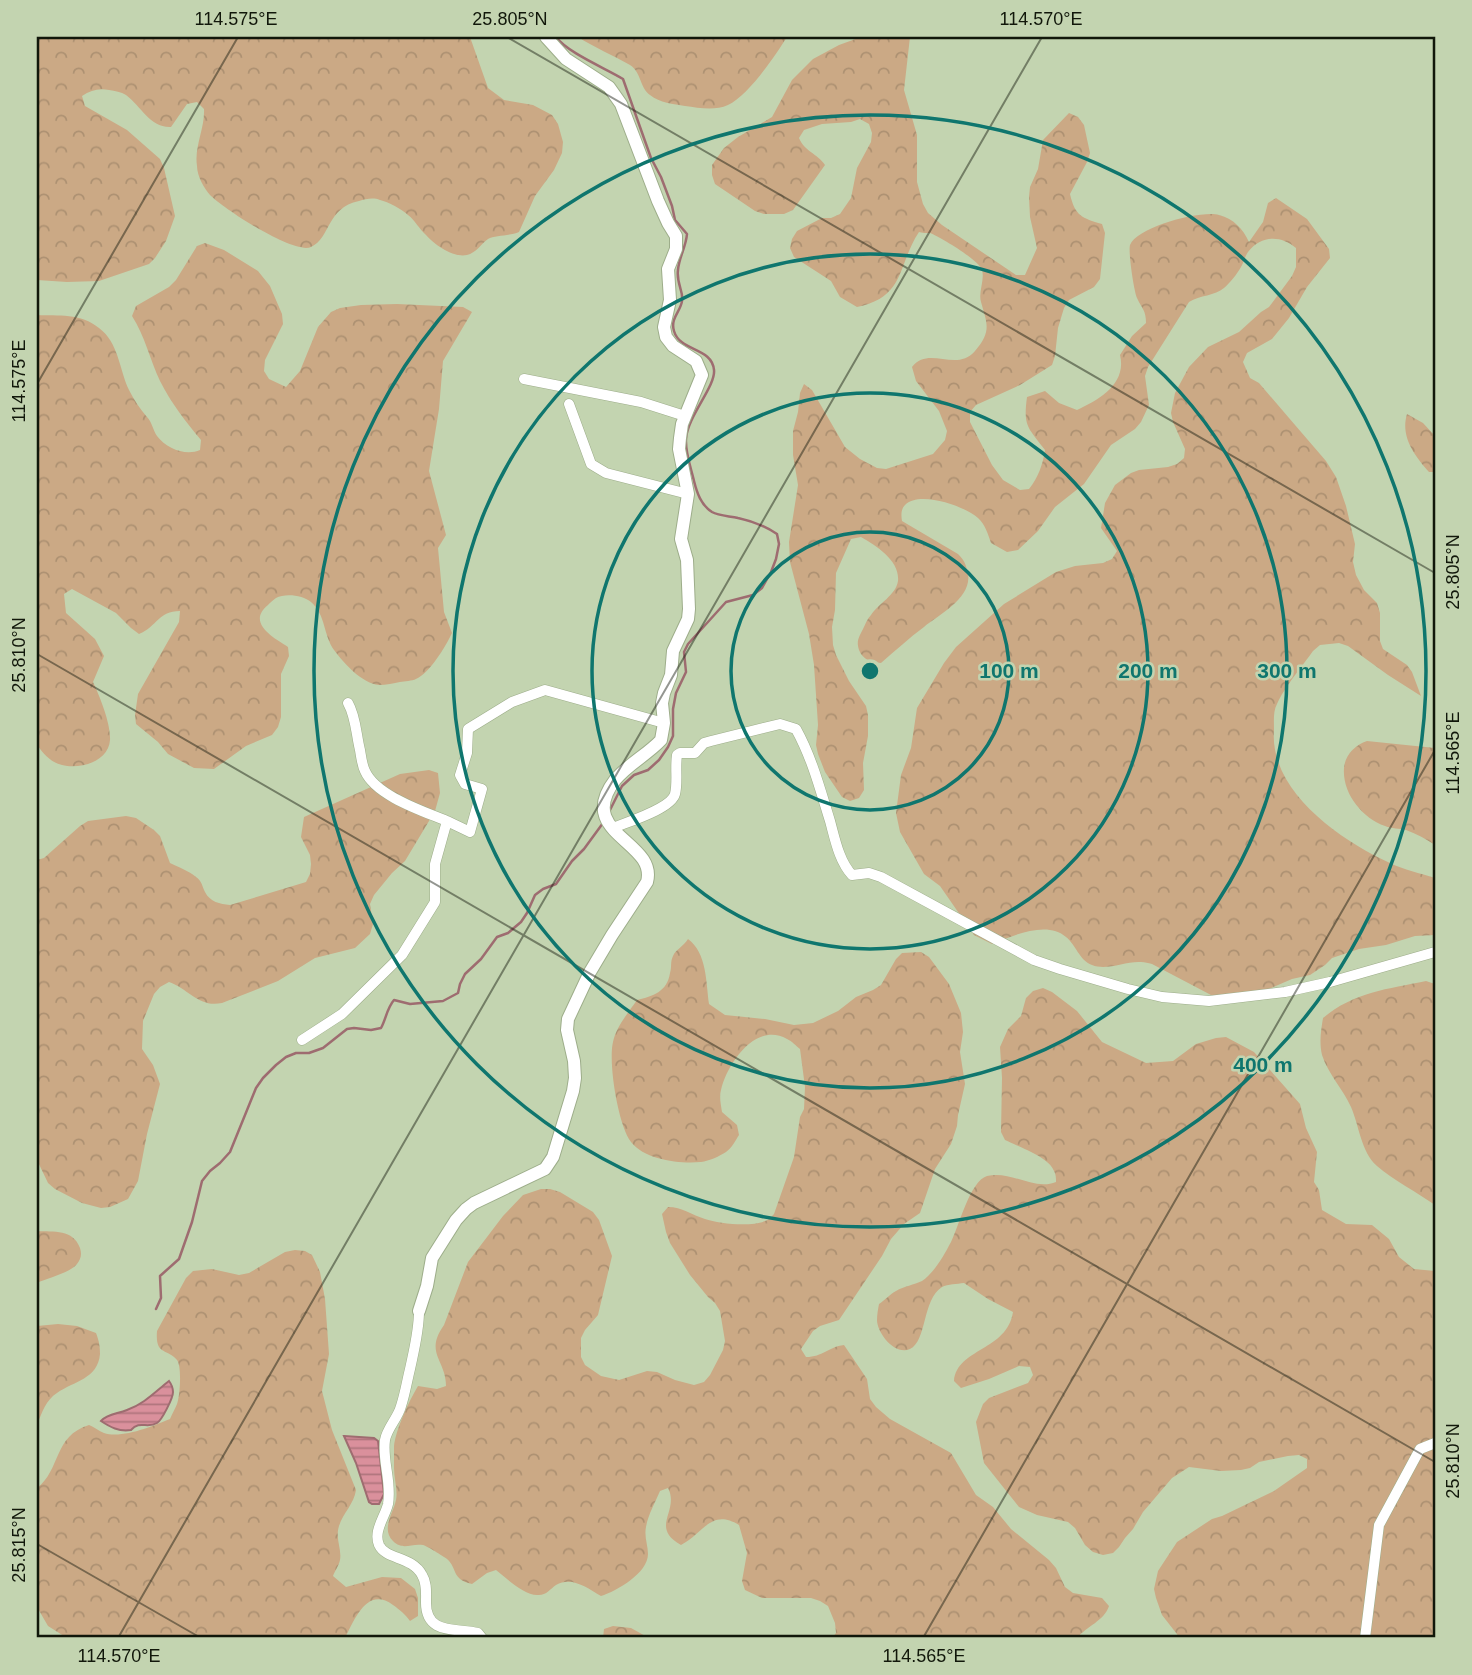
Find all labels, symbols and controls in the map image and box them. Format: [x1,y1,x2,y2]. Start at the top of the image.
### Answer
text: 114.575°E [195,9,277,29]
text: 25.805°N [472,9,548,29]
text: 114.570°E [1000,9,1082,29]
text: 114.575°E [9,340,29,422]
text: 25.805°N [1443,534,1463,610]
text: 25.810°N [9,617,29,693]
centre of rings [858,659,882,683]
text: 100 m [979,659,1039,682]
text: 200 m [1118,659,1178,682]
text: 300 m [1257,659,1317,682]
text: 114.565°E [1443,712,1463,794]
text: 400 m [1233,1053,1293,1076]
text: 25.810°N [1443,1423,1463,1499]
text: 25.815°N [9,1507,29,1583]
text: 114.570°E [78,1646,160,1666]
text: 114.565°E [883,1646,965,1666]

